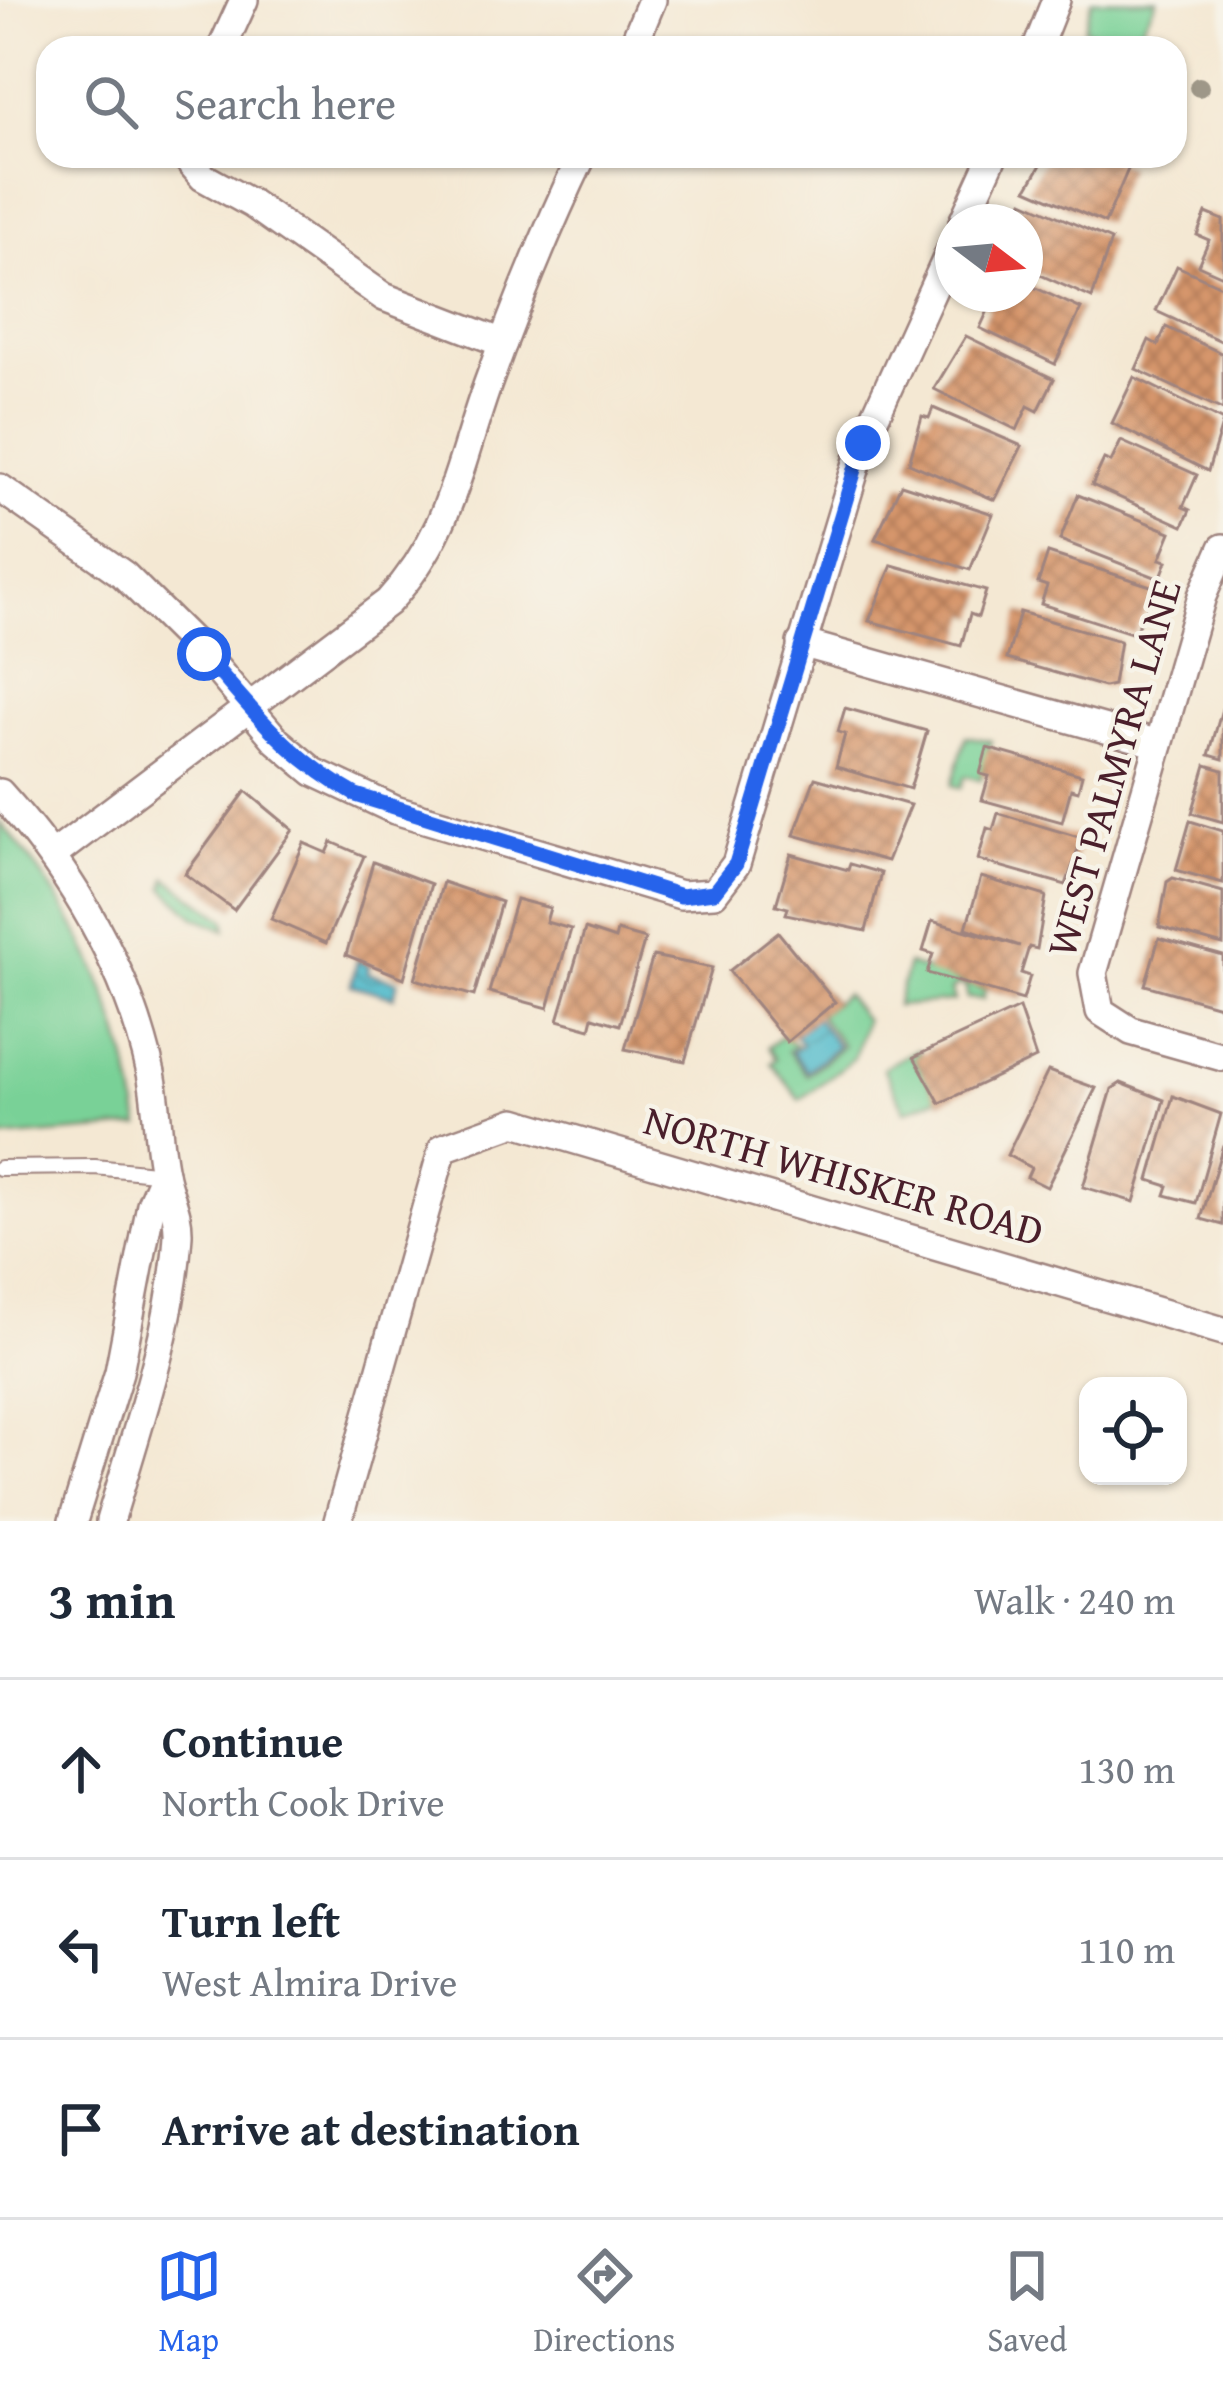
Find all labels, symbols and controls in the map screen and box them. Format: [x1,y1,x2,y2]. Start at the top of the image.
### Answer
search box [36,36,1187,168]
icon: search [78,69,144,135]
text: Search here [174,70,396,135]
north arrow [935,204,1043,312]
route end [836,416,890,470]
street label: WEST PALMYRA LANE [1030,572,1196,963]
route start [177,627,231,681]
street label: NORTH WHISKER ROAD [637,1088,1051,1261]
map controls [1079,1377,1187,1485]
button: locate [1079,1377,1187,1485]
text: 3 min [48,1562,175,1637]
text: Walk · 240 m [974,1571,1175,1628]
text: Continue [162,1708,343,1773]
icon: ahead [48,1736,114,1802]
text: 130 m [1078,1740,1175,1797]
text: North Cook Drive [162,1773,445,1830]
text: Turn left [162,1888,340,1953]
icon: left [48,1916,114,1982]
text: 110 m [1078,1920,1175,1977]
text: West Almira Drive [162,1953,457,2010]
icon: arrive [48,2096,114,2162]
text: Arrive at destination [162,2096,580,2161]
tab: Map [156,2243,222,2363]
tab: Directions [534,2243,675,2363]
tab: Saved [987,2243,1067,2363]

